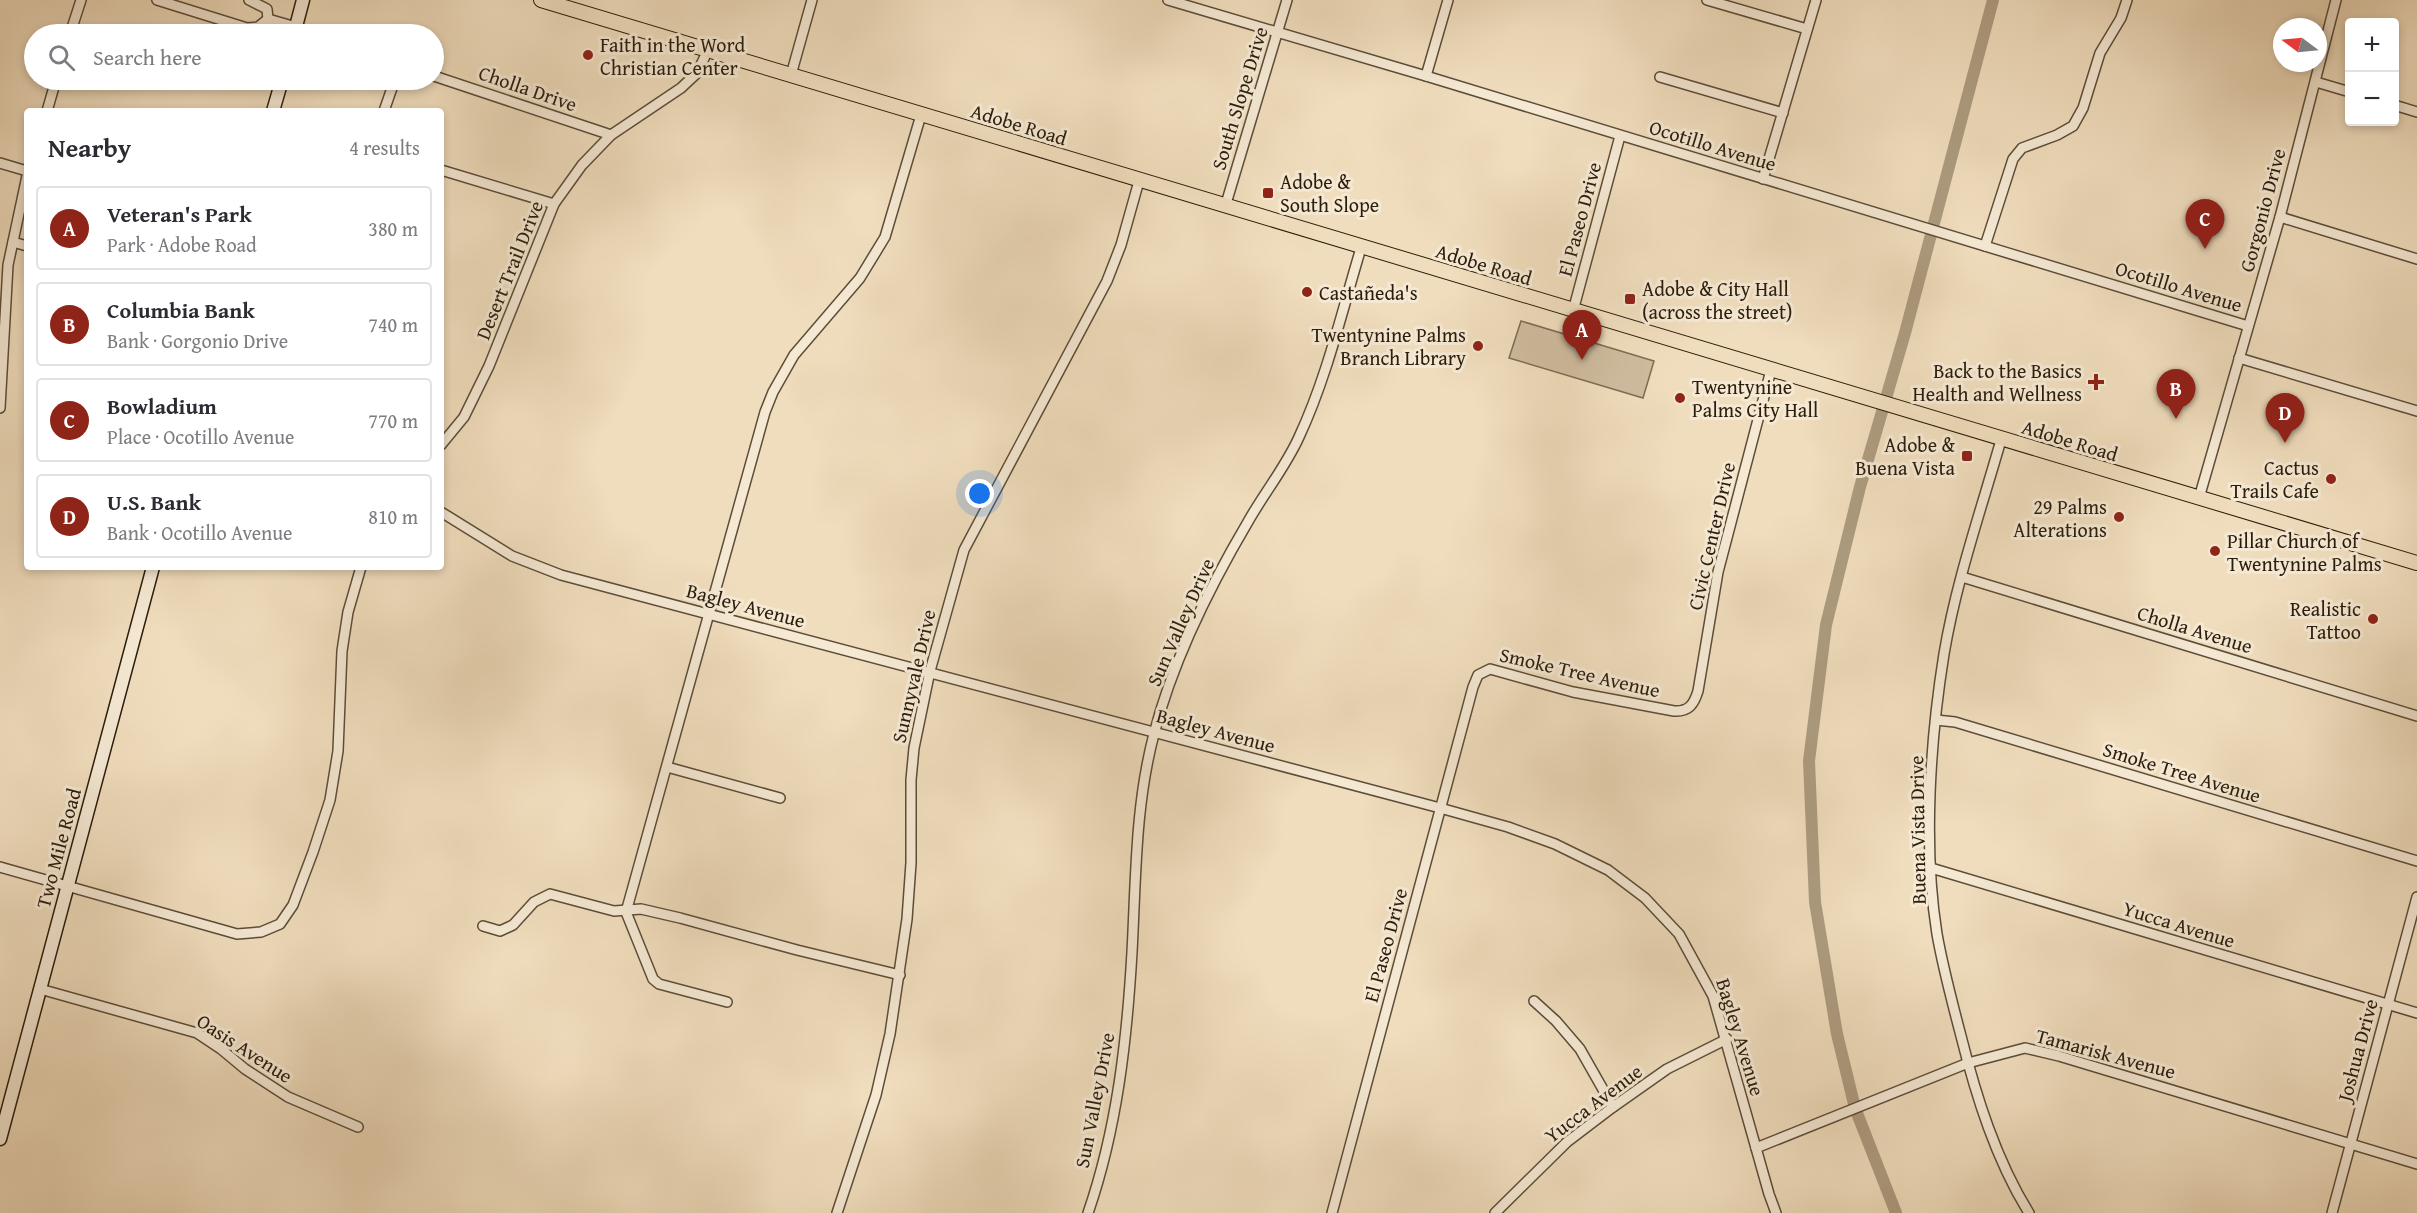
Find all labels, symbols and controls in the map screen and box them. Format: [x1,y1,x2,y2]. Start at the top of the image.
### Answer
north arrow [2273,18,2327,72]
map controls [2345,18,2399,126]
button: + [2345,18,2399,72]
street label: South Slope Drive [1203,23,1275,173]
search box [24,24,444,90]
place label: Faith in the Word Christian Center [600,30,746,82]
icon: search [45,41,78,74]
text: Search here [93,41,202,73]
marker: Faith in the Word Christian Center [581,48,595,62]
street label: Cholla Drive [475,58,581,118]
button: − [2345,72,2399,126]
street label: Adobe Road [967,96,1071,152]
street label: Ocotillo Avenue [1646,112,1780,178]
text: Nearby [48,128,131,167]
text: 4 results [349,133,420,162]
street label: Gorgonio Drive [2232,145,2292,275]
street label: El Paseo Drive [1550,159,1608,279]
place label: Adobe & South Slope [1280,167,1379,219]
marker: Adobe & South Slope [1261,186,1275,200]
street label: Desert Trail Drive [468,196,550,344]
text: Veteran's Park [107,198,252,230]
pin: C [2186,200,2224,249]
text: A [63,214,76,243]
text: 380 m [368,214,418,243]
text: Park · Adobe Road [107,230,257,259]
street label: Adobe Road [1432,236,1536,292]
street label: Ocotillo Avenue [2112,253,2246,319]
place label: Adobe & City Hall (across the street) [1642,274,1792,326]
place label: Castañeda's [1319,278,1418,307]
marker: Castañeda's [1300,285,1314,299]
marker: Adobe & City Hall (across the street) [1623,292,1637,306]
text: Columbia Bank [107,294,255,326]
text: B [63,310,76,339]
text: 740 m [368,310,418,339]
pin: A [1562,310,1602,360]
place label: Twentynine Palms Branch Library [1311,320,1466,372]
text: Bank · Gorgonio Drive [107,326,288,355]
marker: Twentynine Palms Branch Library [1471,339,1485,353]
place label: Back to the Basics Health and Wellness [1912,356,2082,408]
pin: B [2156,370,2196,419]
place label: Twentynine Palms City Hall [1692,372,1819,424]
marker: Back to the Basics Health and Wellness [2087,373,2105,391]
text: Bowladium [107,390,217,422]
marker: Twentynine Palms City Hall [1673,391,1687,405]
pin: D [2266,394,2304,443]
text: C [64,406,75,435]
text: 770 m [368,406,418,435]
street label: Adobe Road [2018,412,2122,468]
text: Place · Ocotillo Avenue [107,422,294,451]
place label: Adobe & Buena Vista [1855,430,1956,482]
marker: Adobe & Buena Vista [1960,449,1974,463]
place label: Cactus Trails Cafe [2231,453,2319,505]
street label: Civic Center Drive [1680,459,1742,613]
marker: Cactus Trails Cafe [2324,472,2338,486]
your location [965,479,994,508]
text: U.S. Bank [107,486,201,518]
place label: 29 Palms Alterations [2013,492,2107,544]
text: D [63,502,76,531]
text: 810 m [368,502,418,531]
marker: 29 Palms Alterations [2112,510,2126,524]
text: Bank · Ocotillo Avenue [107,518,293,547]
place label: Pillar Church of Twentynine Palms [2227,526,2382,578]
marker: Pillar Church of Twentynine Palms [2208,544,2222,558]
street label: Sun Valley Drive [1139,553,1221,691]
street label: Bagley Avenue [684,575,808,635]
place label: Realistic Tattoo [2290,594,2361,646]
street label: Cholla Avenue [2134,598,2256,660]
street label: Sunnyvale Drive [884,606,942,746]
marker: Realistic Tattoo [2366,612,2380,626]
street label: Smoke Tree Avenue [1497,639,1663,705]
street label: Bagley Avenue [1154,700,1278,760]
street label: Smoke Tree Avenue [2100,734,2264,810]
street label: Buena Vista Drive [1901,755,1933,905]
street label: Two Mile Road [28,785,88,911]
street label: El Paseo Drive [1356,885,1414,1005]
street label: Yucca Avenue [2119,893,2239,955]
street label: Bagley Avenue [1709,975,1773,1099]
street label: Joshua Drive [2329,995,2385,1107]
street label: Oasis Avenue [191,1006,299,1090]
street label: Tamarisk Avenue [2033,1020,2179,1086]
street label: Sun Valley Drive [1067,1030,1121,1170]
street label: Yucca Avenue [1538,1057,1648,1149]

